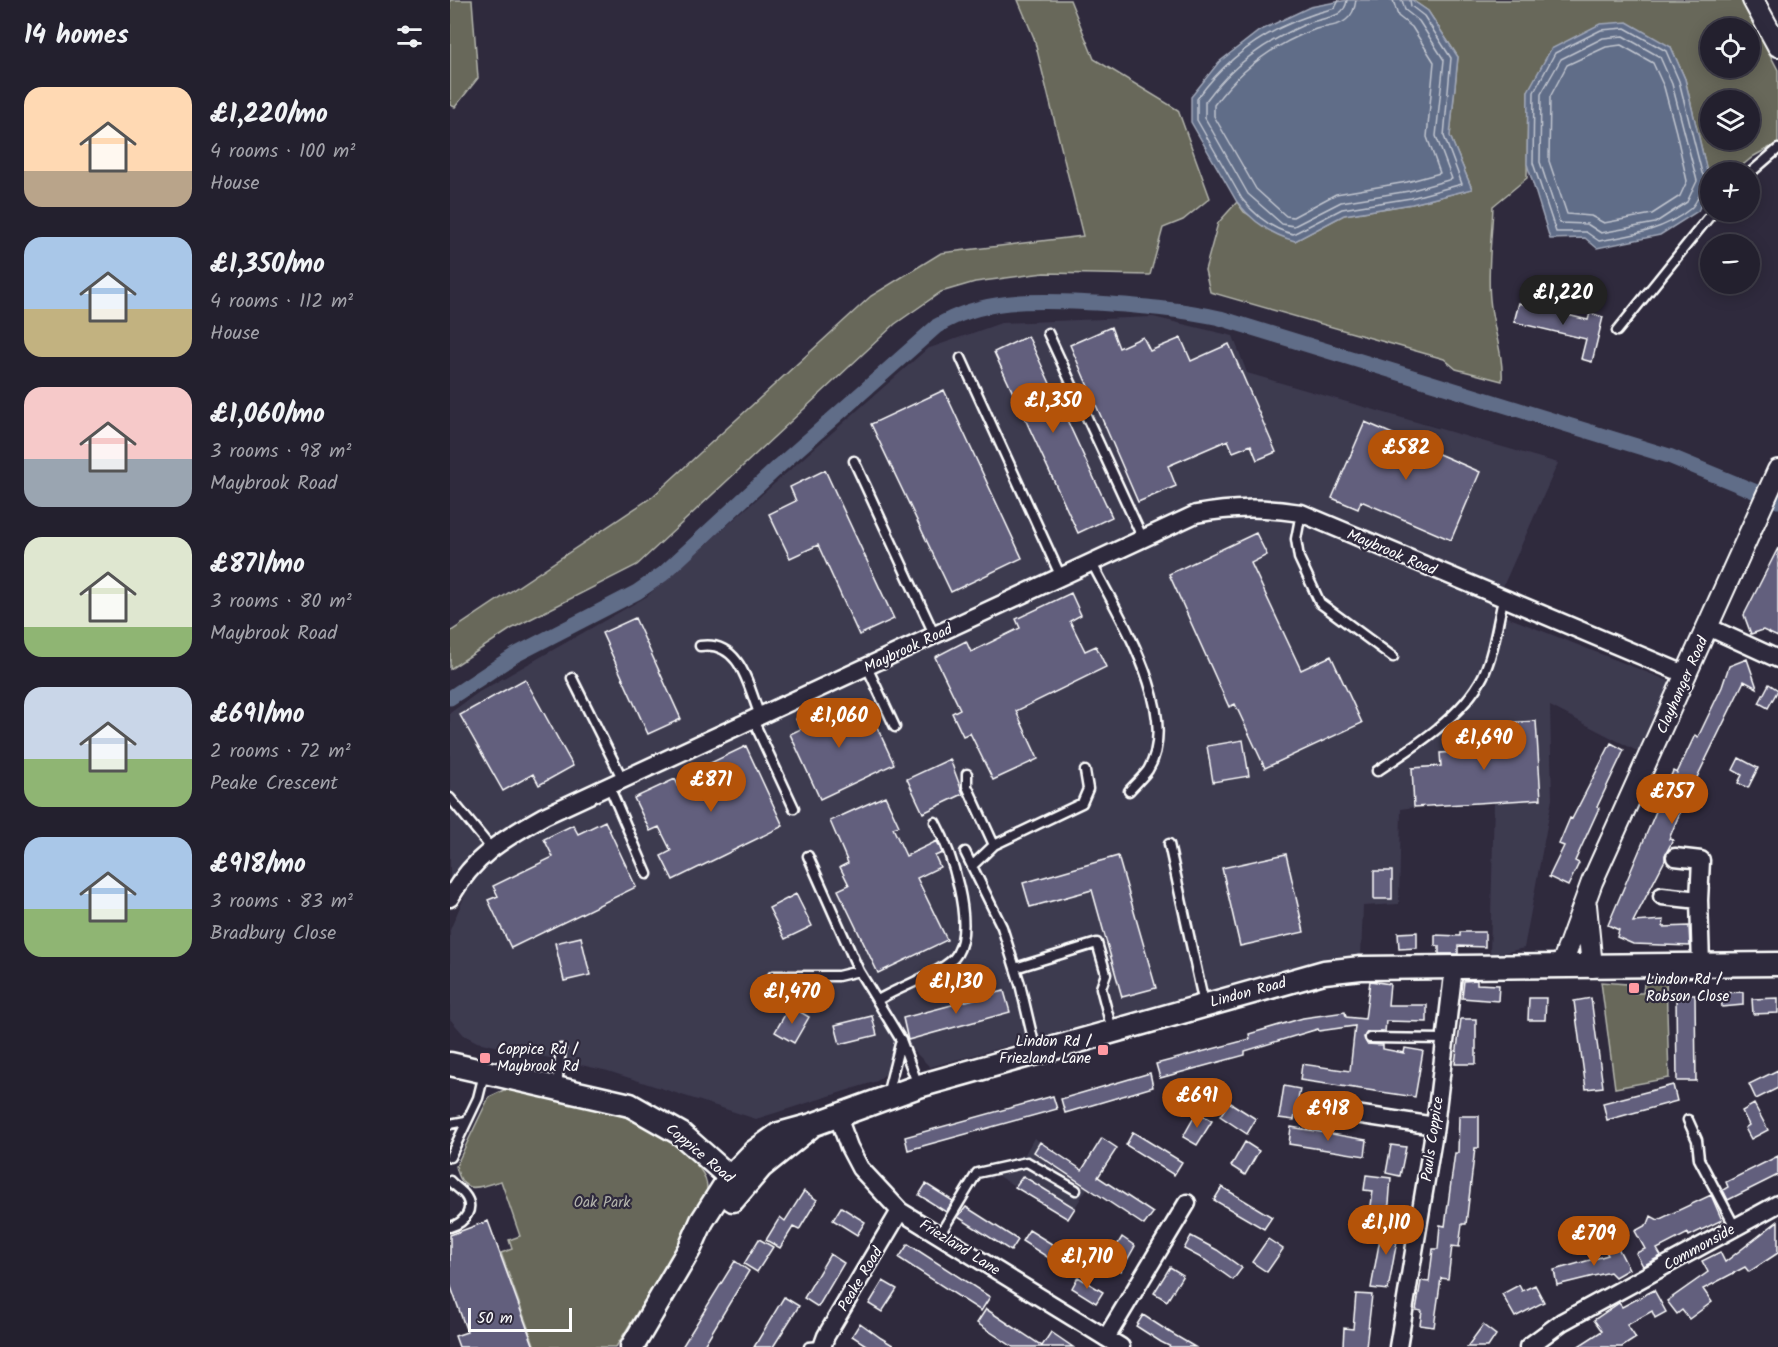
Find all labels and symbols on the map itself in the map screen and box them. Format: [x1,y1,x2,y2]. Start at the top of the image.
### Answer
pin: £1,220 [1514,275,1612,326]
pin: £1,350 [1004,383,1102,434]
pin: £582 [1370,430,1442,481]
street label: Maybrook Road [1343,523,1441,583]
street label: Maybrook Road [860,618,957,680]
street label: Clayhanger Road [1651,632,1715,738]
pin: £1,060 [790,698,888,749]
pin: £1,690 [1435,720,1533,771]
pin: £871 [675,762,747,813]
pin: £757 [1636,774,1708,825]
pin: £1,130 [907,964,1005,1015]
place label: Lindon Rd / Robson Close [1646,968,1729,1009]
street label: Lindon Road [1207,971,1290,1015]
pin: £1,470 [743,974,841,1025]
marker: Lindon Rd / Robson Close [1627,981,1641,995]
place label: Lindon Rd / Friezland Lane [999,1030,1093,1071]
place label: Coppice Rd / Maybrook Rd [497,1038,579,1079]
marker: Lindon Rd / Friezland Lane [1096,1043,1110,1057]
marker: Coppice Rd / Maybrook Rd [478,1051,492,1065]
pin: £691 [1161,1078,1233,1129]
pin: £918 [1292,1091,1364,1142]
street label: Pauls Coppice [1415,1095,1451,1183]
street label: Coppice Road [660,1118,739,1190]
park label: Oak Park [574,1191,631,1215]
pin: £1,110 [1337,1205,1435,1256]
street label: Friezland Lane [914,1213,1005,1283]
pin: £709 [1558,1216,1630,1267]
street label: Commonside [1659,1218,1740,1277]
pin: £1,710 [1038,1239,1136,1290]
street label: Peake Road [832,1242,890,1316]
scale bar [468,1305,572,1332]

